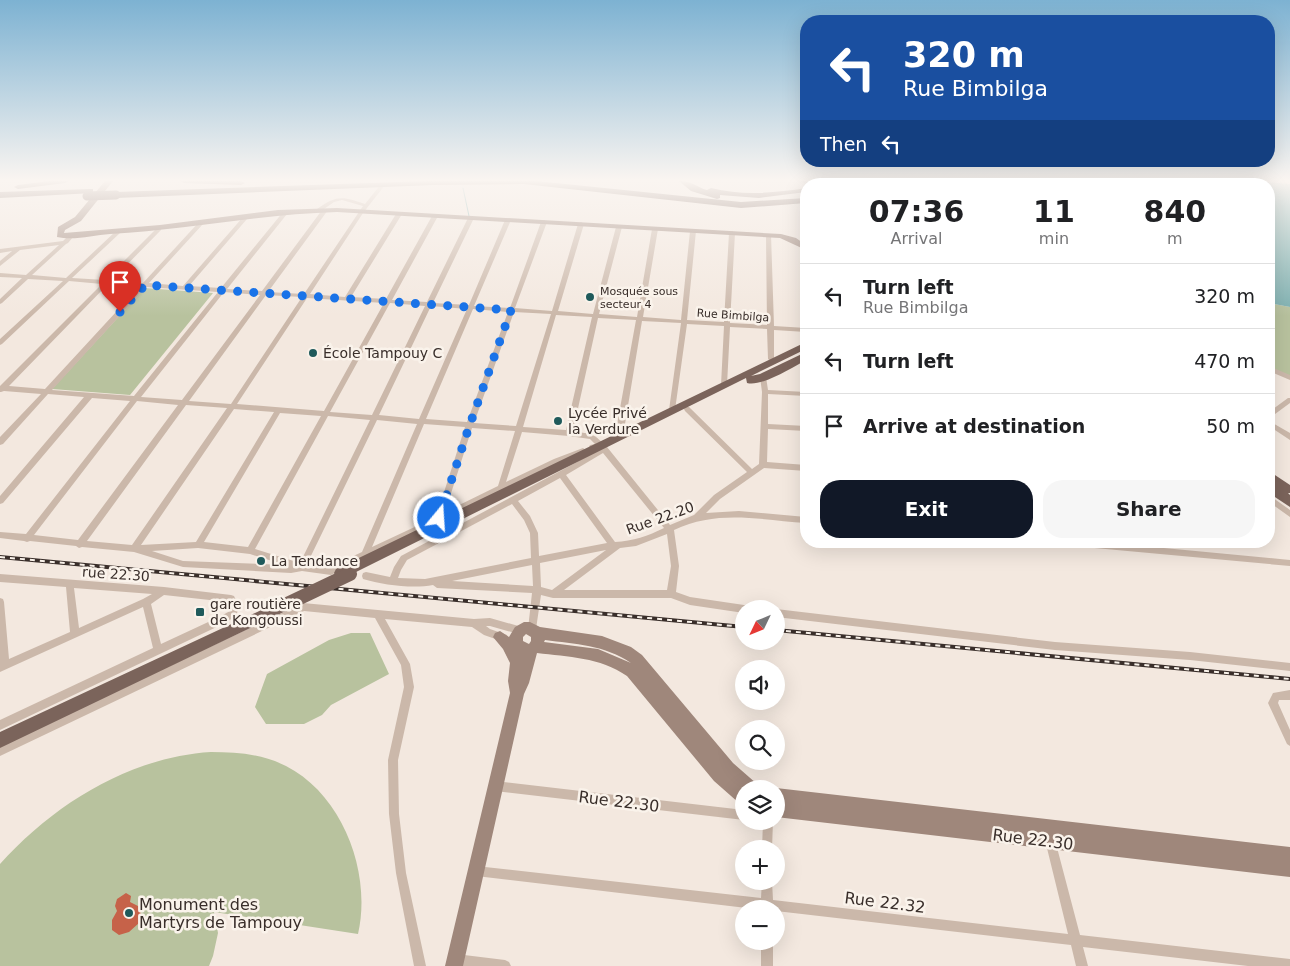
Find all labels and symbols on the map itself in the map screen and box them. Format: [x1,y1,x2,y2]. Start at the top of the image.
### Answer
pin [99,261,141,312]
place label: Mosquée sous secteur 4 [600,285,678,311]
marker: Mosquée sous secteur 4 [584,291,596,303]
street label: Rue Bimbilga [696,306,770,325]
place label: École Tampouy C [323,345,443,361]
marker: École Tampouy C [307,347,319,359]
place label: Lycée Privé la Verdure [568,405,647,437]
marker: Lycée Privé la Verdure [552,415,564,427]
position arrow [412,491,464,543]
street label: Rue 22.20 [624,498,696,538]
place label: La Tendance [271,553,358,569]
marker: La Tendance [255,555,267,567]
street label: rue 22.30 [82,564,150,584]
place label: gare routière de Kongoussi [210,596,303,628]
north arrow [735,600,785,650]
marker: gare routière de Kongoussi [194,606,206,618]
street label: Rue 22.30 [577,787,660,816]
street label: Rue 22.30 [991,825,1074,854]
street label: Rue 22.32 [843,888,926,917]
place label: Monument des Martyrs de Tampouy [139,895,302,932]
marker: Monument des Martyrs de Tampouy [123,907,135,919]

